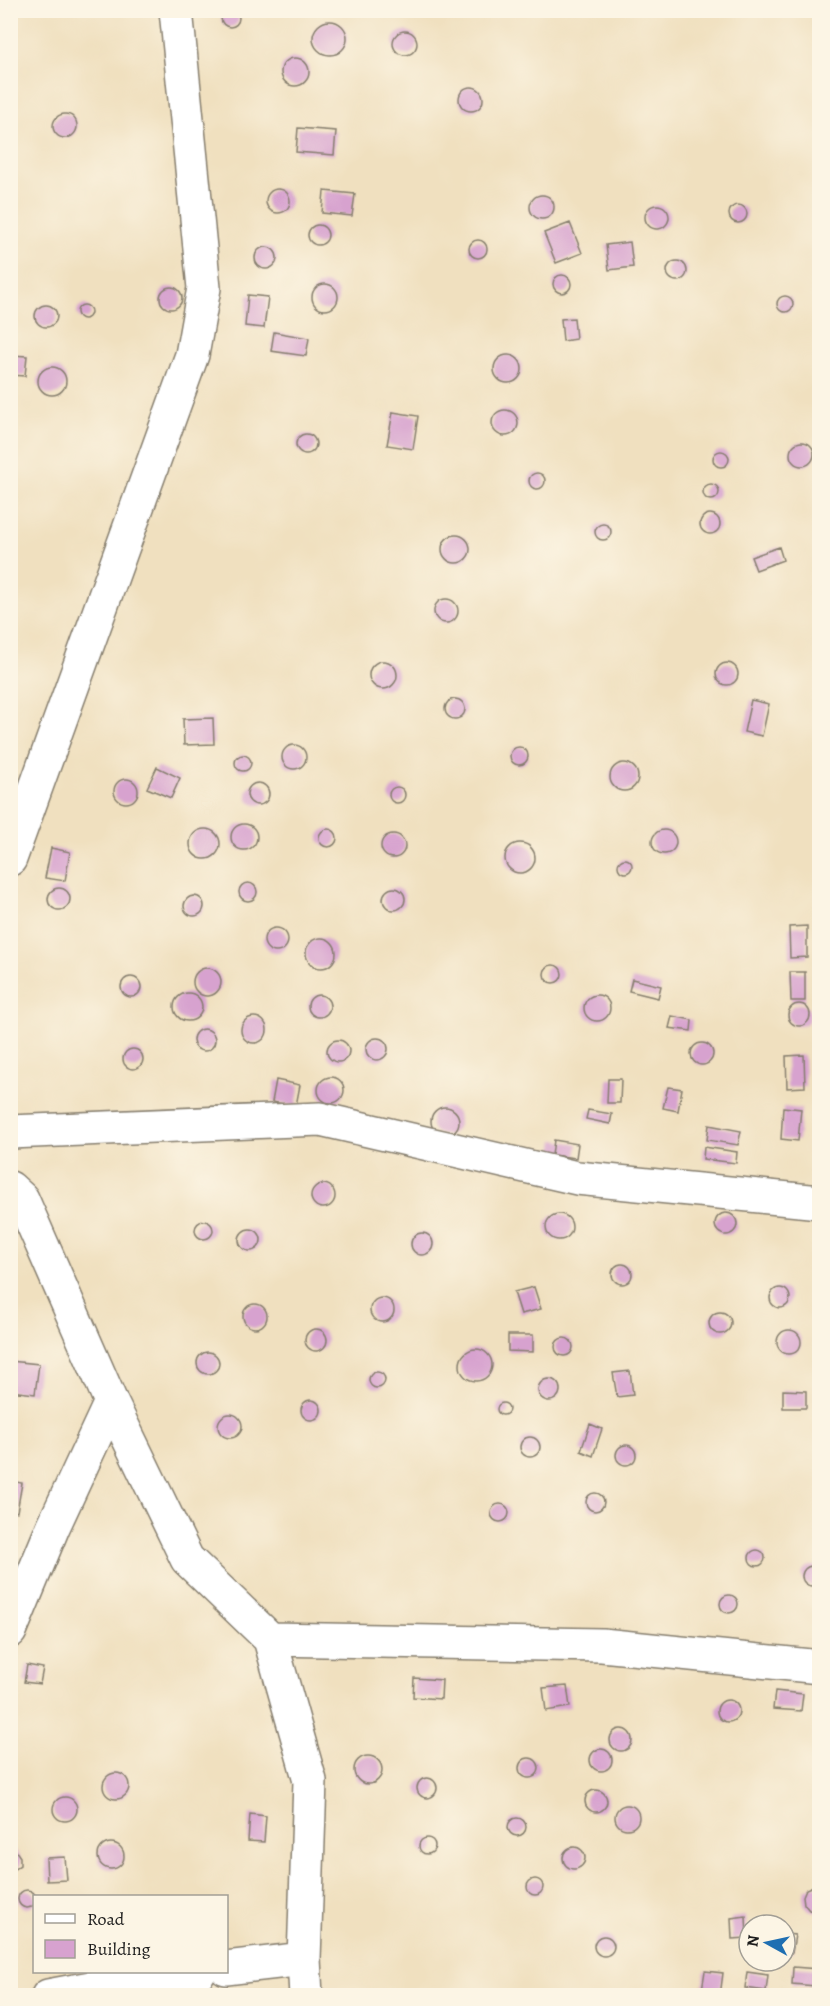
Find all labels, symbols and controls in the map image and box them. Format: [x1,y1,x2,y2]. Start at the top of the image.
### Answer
legend [33,1895,228,1973]
text: Road [87,1907,125,1931]
north arrow [737,1913,797,1973]
text: N [741,1933,765,1948]
text: Building [87,1937,151,1961]

